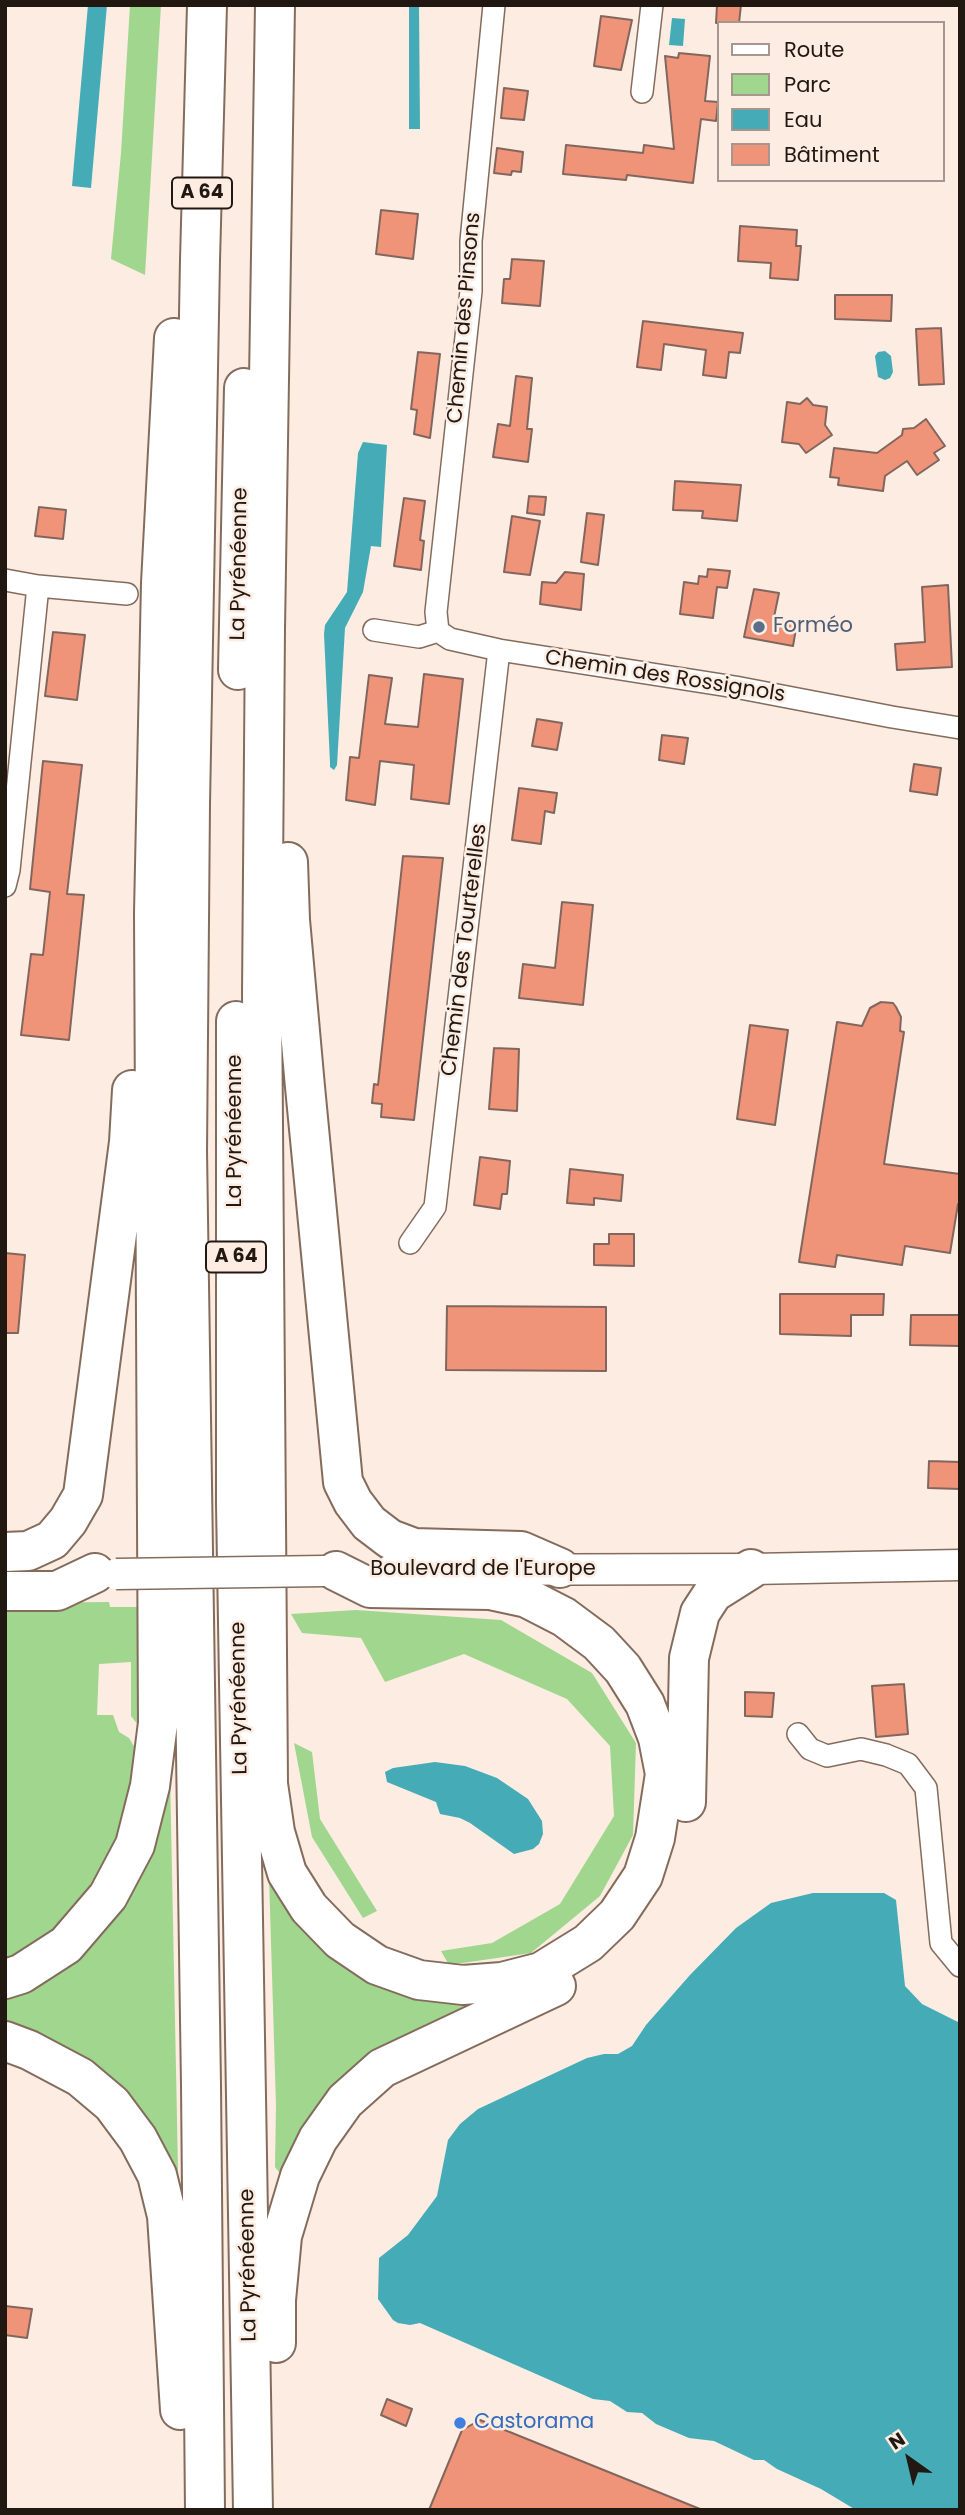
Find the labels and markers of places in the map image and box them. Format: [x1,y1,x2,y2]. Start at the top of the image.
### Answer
place label: Forméo [773,614,853,640]
marker: Forméo [751,619,767,635]
place label: Castorama [474,2410,594,2436]
marker: Castorama [452,2415,468,2431]

